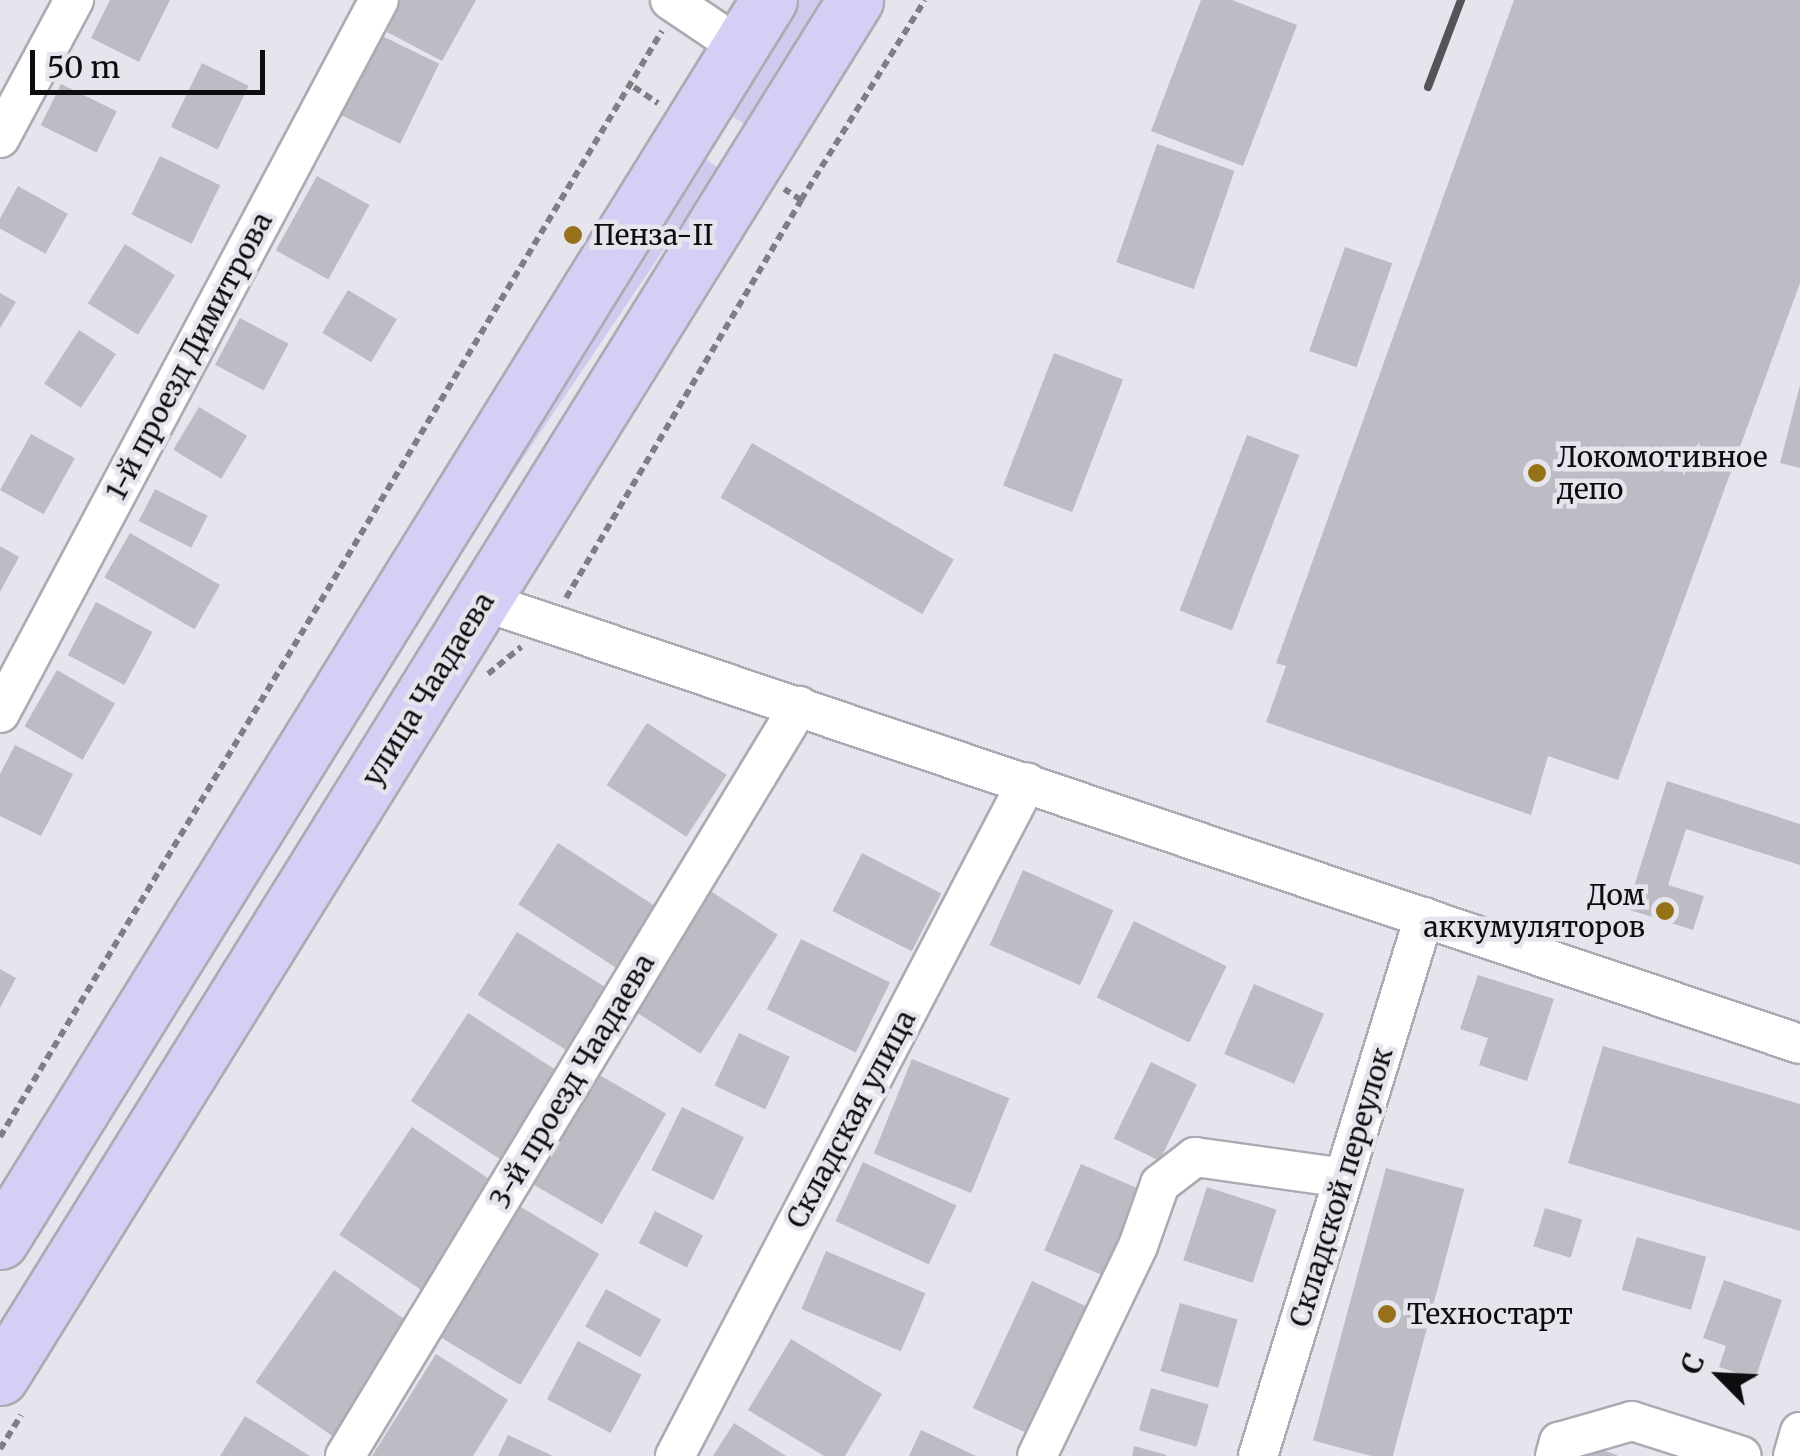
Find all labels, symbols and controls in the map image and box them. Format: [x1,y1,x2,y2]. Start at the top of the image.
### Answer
scale bar [35,30,270,92]
text: 50 m [47,48,120,86]
street label: 1-й проезд Димитрова [99,207,279,505]
place label: Пенза-II [593,218,713,252]
marker: Пенза-II [562,224,584,246]
place label: Локомотивное депо [1557,440,1768,506]
marker: Локомотивное депо [1526,462,1548,484]
street label: улица Чаадаева [355,586,501,792]
place label: Дом аккумуляторов [1424,878,1645,944]
marker: Дом аккумуляторов [1654,900,1676,922]
street label: 3-й проезд Чаадаева [483,948,661,1214]
street label: Складская улица [779,1004,923,1234]
street label: Складской переулок [1282,1043,1400,1331]
place label: Техностарт [1407,1297,1573,1331]
marker: Техностарт [1376,1303,1398,1325]
north arrow [1670,1326,1770,1426]
text: С [1672,1348,1713,1380]

